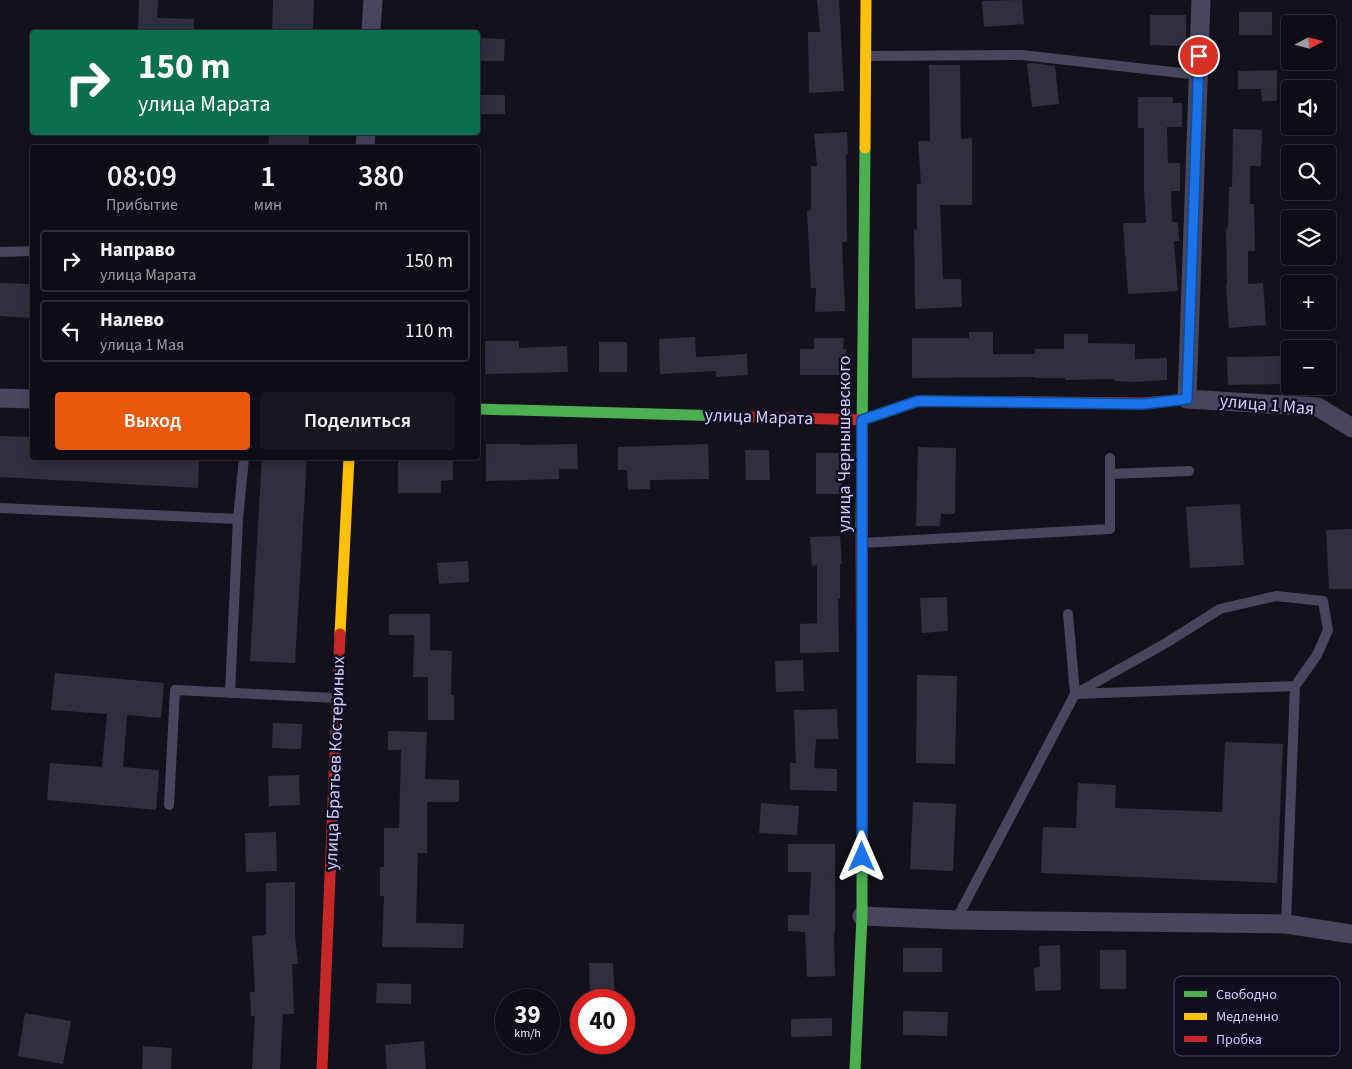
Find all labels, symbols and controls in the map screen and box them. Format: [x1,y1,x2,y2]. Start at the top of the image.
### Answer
north arrow [1281,15,1336,70]
map controls [1281,15,1336,395]
pin [1178,35,1220,77]
text: 150 m [138,42,230,92]
icon: arrive [1185,42,1213,70]
icon: right [55,50,120,115]
button: sound [1281,80,1336,135]
text: улица Марата [138,88,271,120]
button: search [1281,145,1336,200]
text: 08:09 [107,155,177,198]
text: 1 [260,155,276,198]
text: 380 [358,155,404,198]
text: Прибытие [106,194,178,216]
text: мин [254,194,282,216]
text: m [374,194,388,216]
button: layers [1281,210,1336,265]
text: Направо [100,237,175,264]
icon: right [57,247,85,275]
text: 150 m [405,248,453,275]
text: улица Марата [100,264,196,286]
button: + [1281,275,1336,330]
text: Налево [100,307,164,334]
icon: left [57,317,85,345]
text: 110 m [405,318,453,345]
text: улица 1 Мая [100,334,184,356]
button: − [1281,340,1336,395]
street label: улица Чернышевского [832,355,857,533]
street label: улица 1 Мая [1219,388,1315,422]
button: Выход [55,392,250,450]
button: Поделиться [260,392,455,450]
street label: улица Марата [704,403,814,431]
street label: улица Братьев Костериных [319,656,351,870]
position arrow [835,830,887,882]
legend [1174,976,1340,1056]
text: Свободно [1216,985,1277,1005]
speed limit sign: 40 [570,989,635,1054]
text: 39 [514,997,541,1033]
text: Медленно [1216,1007,1279,1027]
text: km/h [514,1025,541,1042]
text: Пробка [1216,1030,1262,1050]

